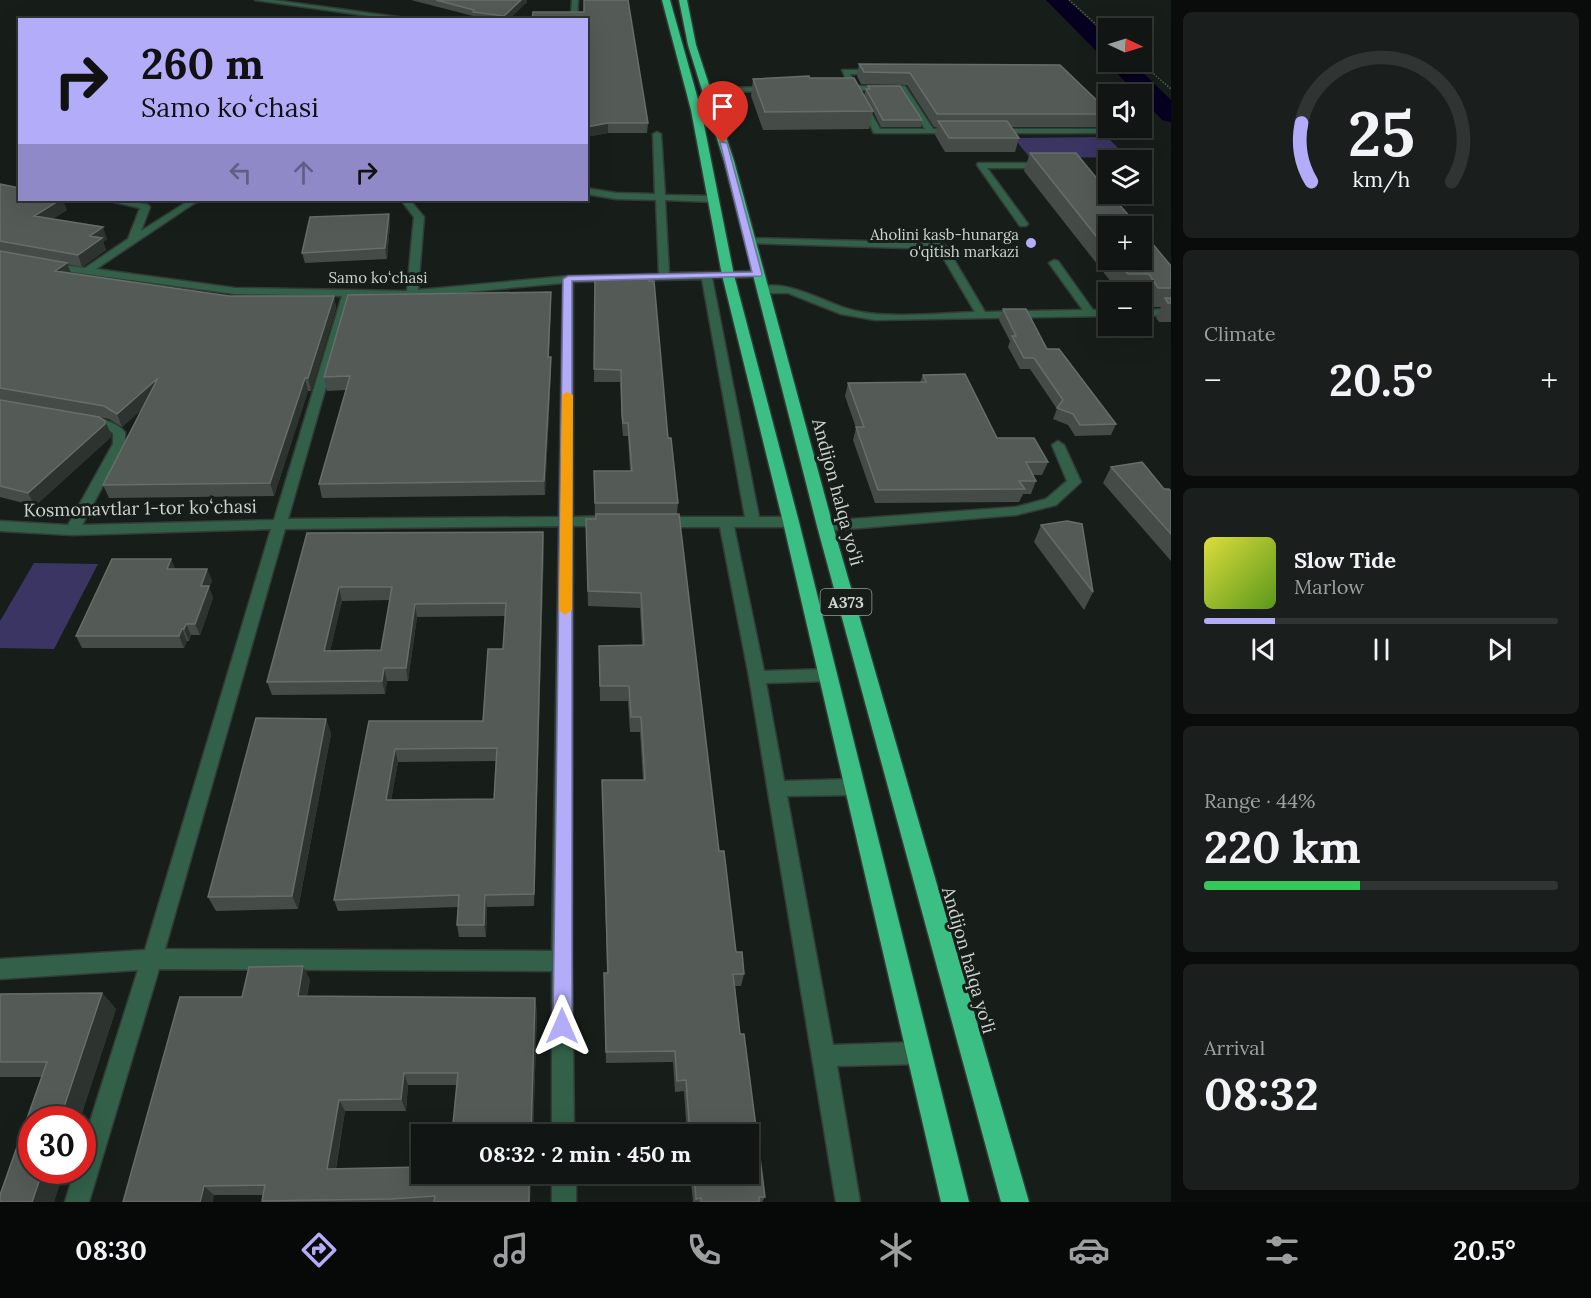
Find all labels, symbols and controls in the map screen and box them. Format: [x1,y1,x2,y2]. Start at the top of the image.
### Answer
north arrow [1098,18,1152,72]
map controls [1098,18,1152,336]
text: 260 m [141,37,264,91]
icon: right [42,42,120,120]
pin [697,81,748,143]
button: sound [1098,84,1152,138]
text: Samo koʻchasi [141,90,319,124]
icon: arrive [706,90,739,123]
text: 25 [1348,93,1414,173]
button: layers [1098,150,1152,204]
icon: left [224,156,257,189]
icon: ahead [287,156,320,189]
icon: right [350,156,383,189]
text: km/h [1352,165,1410,193]
button: + [1098,216,1152,270]
place label: Aholini kasb-hunarga o'qitish markazi [869,225,1019,261]
marker: Aholini kasb-hunarga o'qitish markazi [1024,236,1038,250]
street label: Samo koʻchasi [329,268,427,287]
button: − [1098,282,1152,336]
text: Climate [1204,321,1276,346]
text: 20.5° [1329,351,1433,408]
text: − [1204,359,1222,401]
text: + [1540,359,1558,401]
street label: Andijon halqa yo‘li [807,415,869,568]
street label: Kosmonavtlar 1-tor koʻchasi [23,494,257,522]
text: Slow Tide [1294,546,1396,574]
text: Marlow [1294,574,1364,599]
road number: A373 [820,589,872,615]
icon: previous [1247,633,1280,666]
icon: pause [1365,633,1398,666]
icon: next [1483,633,1516,666]
text: Range · 44% [1204,788,1315,813]
text: 220 km [1204,818,1361,875]
street label: Andijon halqa yo‘li [937,883,1001,1036]
position arrow [530,994,594,1058]
text: Arrival [1204,1035,1265,1060]
text: 08:32 [1204,1065,1319,1122]
speed limit sign: 30 [18,1106,96,1184]
text: 08:32 · 2 min · 450 m [479,1140,691,1168]
icon: directions [298,1229,340,1271]
icon: music [490,1229,532,1271]
icon: phone [683,1229,725,1271]
icon: climate [875,1229,917,1271]
icon: car [1068,1229,1110,1271]
icon: filters [1261,1229,1303,1271]
text: 08:30 [75,1233,147,1267]
text: 20.5° [1453,1233,1516,1267]

